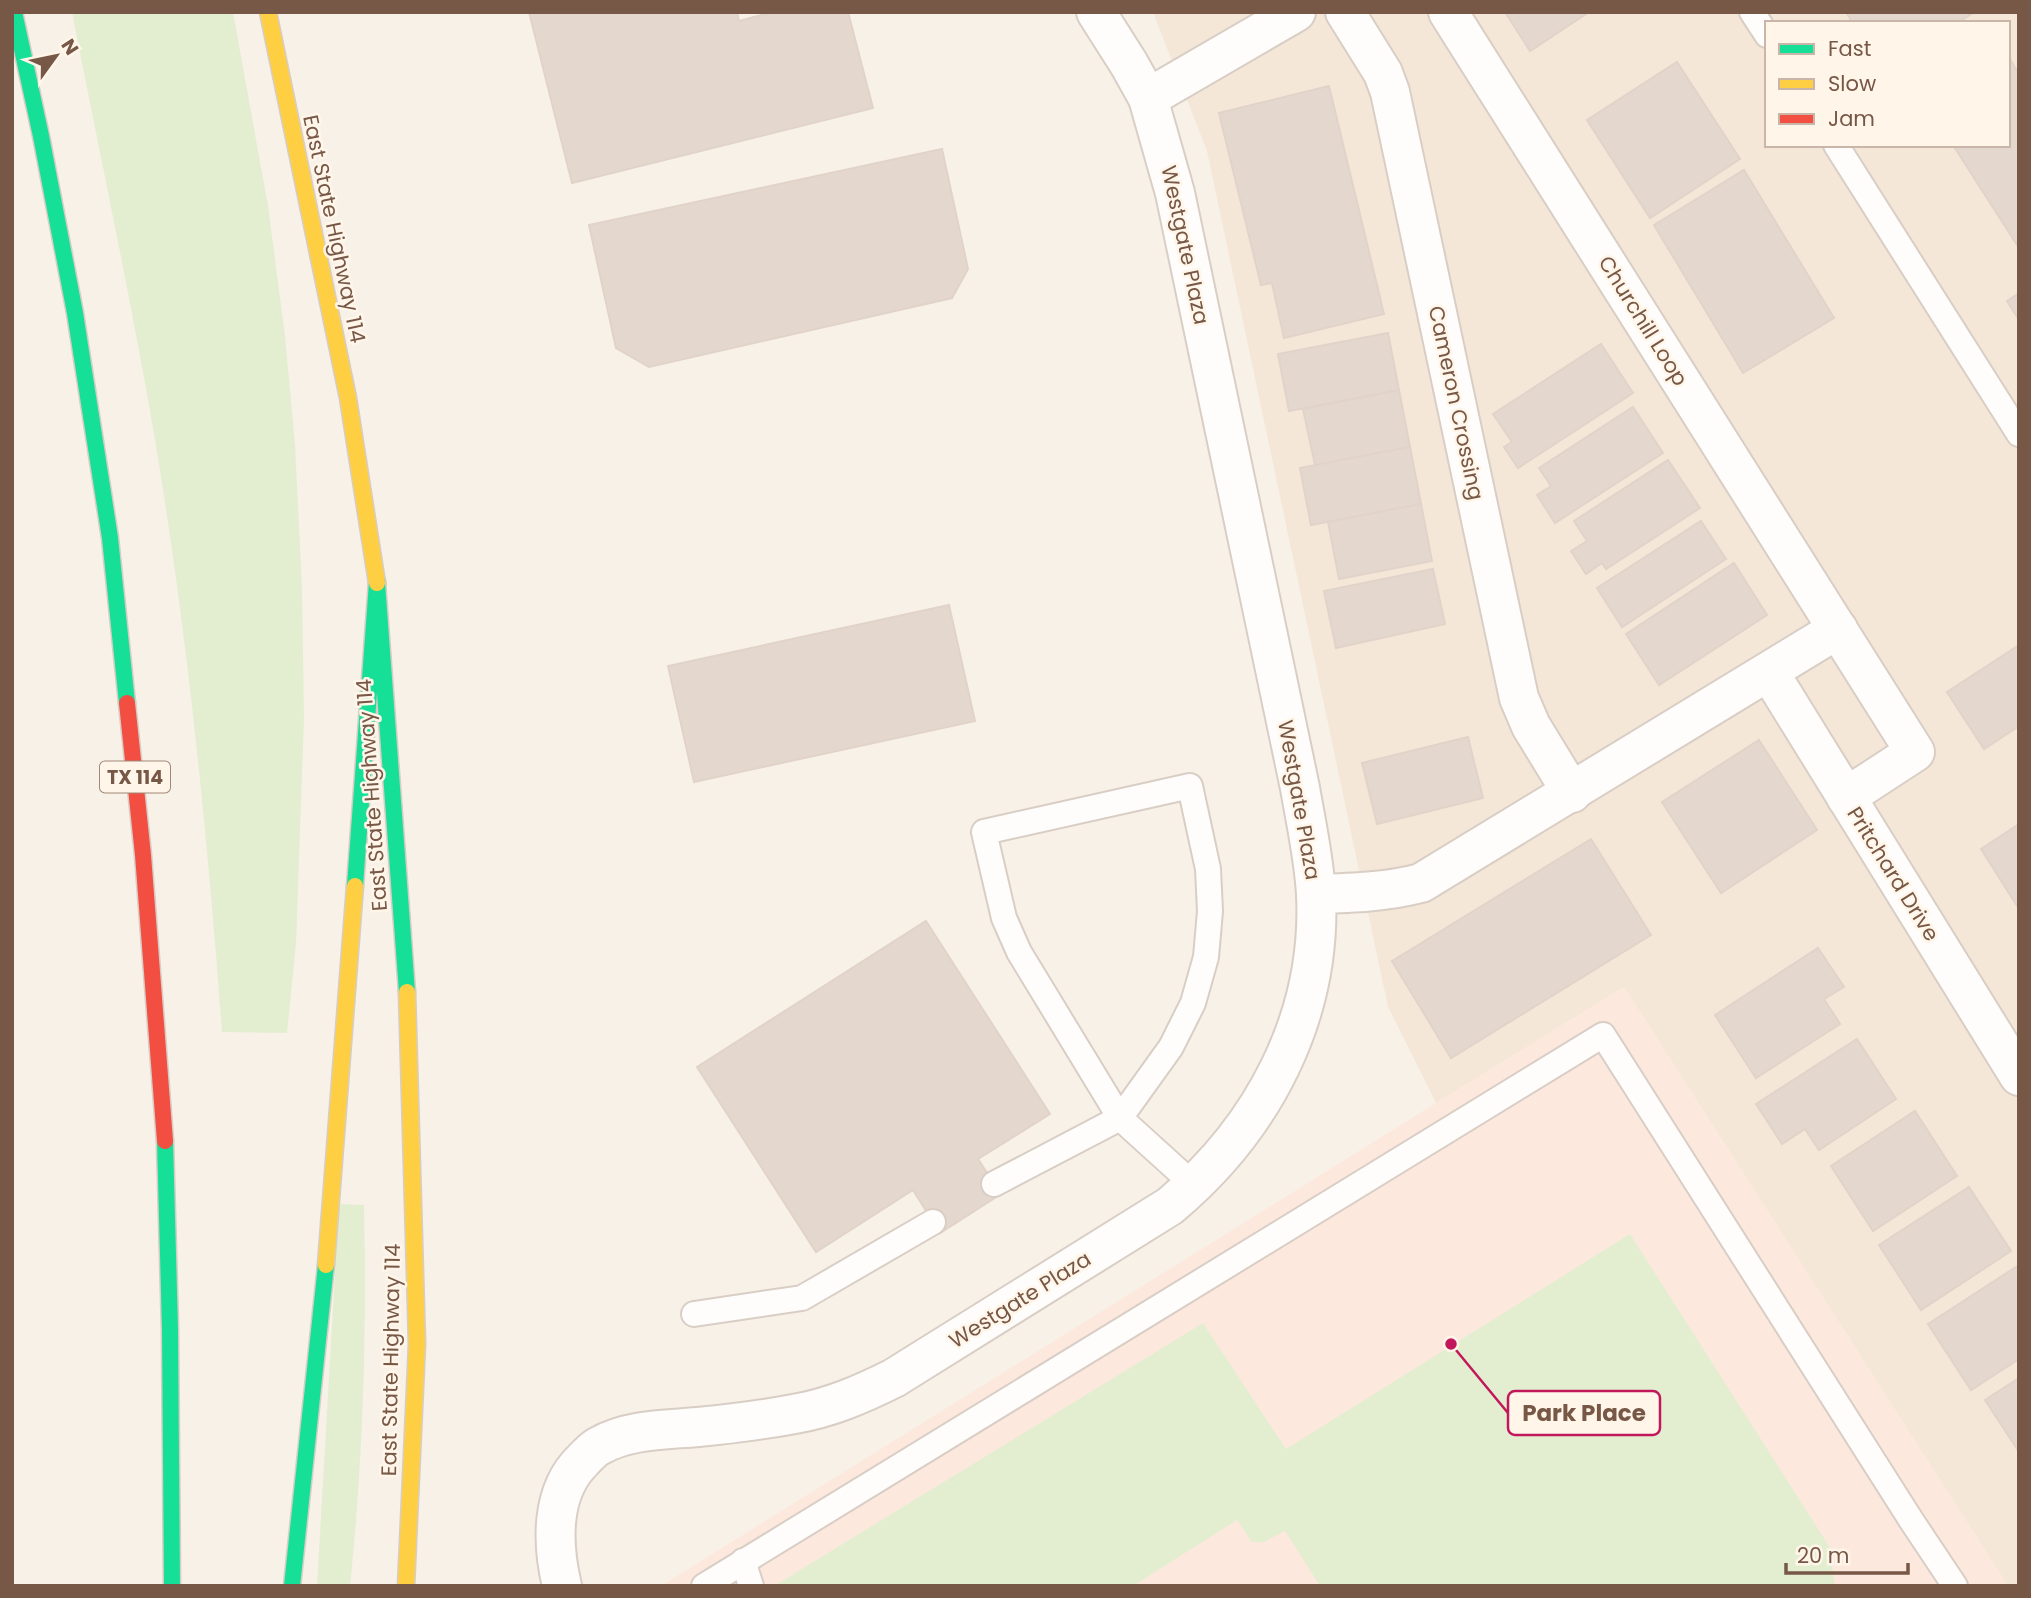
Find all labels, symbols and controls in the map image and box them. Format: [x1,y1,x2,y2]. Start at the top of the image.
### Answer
north arrow [21,21,91,91]
legend [1765,21,2010,147]
text: N [55,34,85,60]
text: Fast [1828,34,1871,63]
text: Slow [1828,69,1876,98]
text: Jam [1828,104,1875,133]
street label: East State Highway 114 [296,112,373,346]
street label: Westgate Plaza [1154,163,1217,327]
street label: Churchill Loop [1592,250,1695,391]
street label: Cameron Crossing [1422,303,1491,503]
street label: East State Highway 114 [349,678,394,912]
street label: Westgate Plaza [1271,718,1328,882]
road number: TX 114 [100,762,170,792]
street label: Pritchard Drive [1840,801,1946,946]
street label: East State Highway 114 [374,1244,407,1476]
street label: Westgate Plaza [943,1244,1096,1355]
callout: Park Place [1508,1391,1660,1435]
text: Park Place [1522,1397,1646,1429]
scale bar [1786,1532,1909,1576]
text: 20 m [1797,1541,1850,1570]

